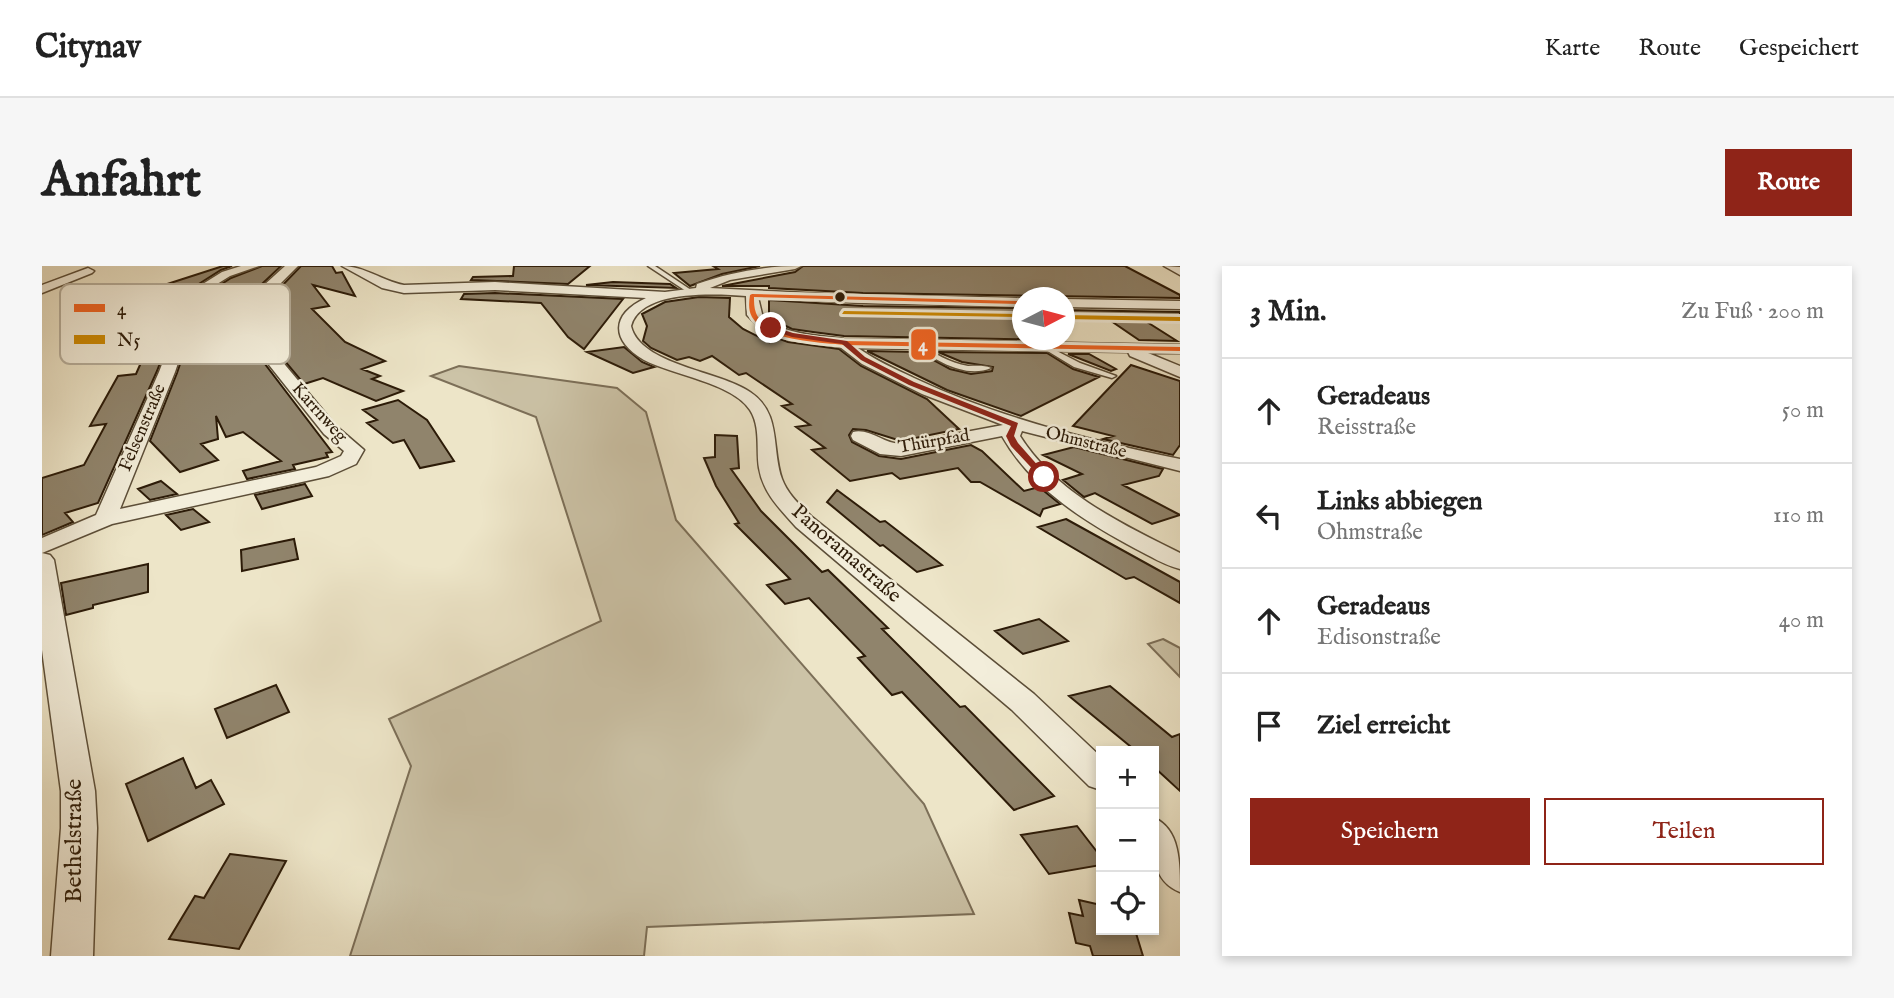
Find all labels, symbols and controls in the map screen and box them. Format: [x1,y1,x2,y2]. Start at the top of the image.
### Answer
text: Citynav [35,27,141,69]
text: Karte [1545,33,1600,64]
text: Route [1638,33,1701,64]
text: Gespeichert [1739,33,1859,64]
button: Route [1725,149,1852,216]
text: Anfahrt [42,151,201,213]
legend [60,284,290,364]
north arrow [1012,287,1075,350]
unlabelled marker [833,290,847,304]
text: 3 Min. [1250,293,1326,331]
text: Zu Fuß · 200 m [1681,297,1824,326]
text: 4 [117,298,127,322]
route end [755,312,786,343]
line badge: 4 [910,328,937,361]
text: N5 [117,329,140,353]
text: 4 [918,334,928,358]
street label: Karrnweg [286,378,352,448]
text: Geradeaus [1317,380,1430,413]
street label: Felsenstraße [114,381,172,475]
icon: ahead [1250,392,1288,430]
text: 50 m [1782,396,1824,425]
text: Reisstraße [1317,413,1416,442]
street label: Ohmstraße [1043,422,1129,464]
street label: Thürpfad [896,424,972,460]
route start [1028,461,1059,492]
text: Links abbiegen [1317,485,1483,518]
icon: left [1250,497,1288,535]
street label: Panoramastraße [785,499,907,610]
text: 110 m [1773,501,1824,530]
text: Ohmstraße [1317,518,1423,547]
text: Geradeaus [1317,590,1430,623]
icon: ahead [1250,602,1288,640]
text: 40 m [1779,606,1824,635]
text: Edisonstraße [1317,623,1441,652]
icon: arrive [1250,707,1288,745]
text: Ziel erreicht [1317,709,1450,742]
map controls [1096,746,1159,935]
button: + [1096,746,1159,809]
street label: Bethelstraße [59,779,90,903]
button: Speichern [1250,798,1530,865]
button: Teilen [1544,798,1824,865]
button: − [1096,809,1159,872]
button: locate [1096,872,1159,935]

